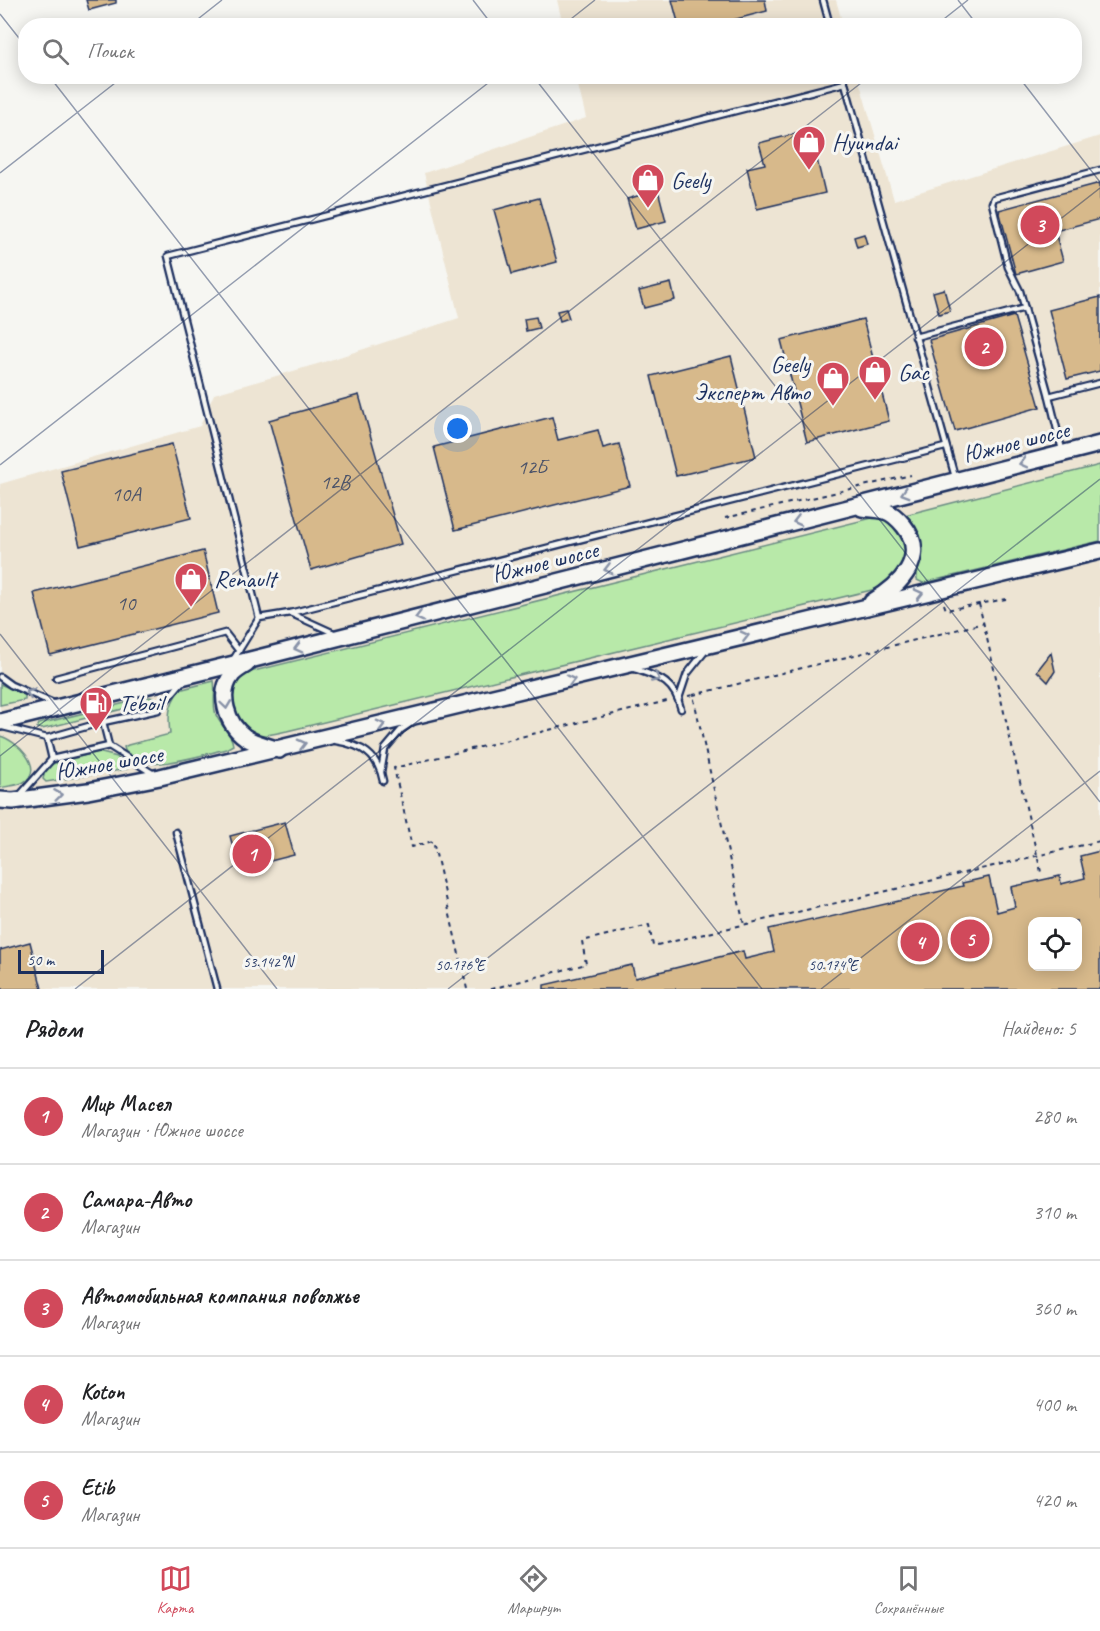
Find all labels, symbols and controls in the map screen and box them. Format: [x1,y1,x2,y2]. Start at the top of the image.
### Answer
search box [18,18,1082,84]
icon: search [39,35,72,68]
text: Поиск [87,37,133,65]
shop icon: Hyundai [791,124,827,171]
place label: Hyundai [832,127,900,157]
shop icon: Geely [630,162,666,209]
place label: Geely [671,165,712,195]
pin: 3 [1020,202,1060,248]
pin: 2 [964,324,1004,370]
place label: Geely Эксперт Авто [694,349,812,407]
shop icon: Gac [857,354,893,401]
place label: Gac [898,357,930,387]
shop icon: Geely Эксперт Авто [815,360,851,407]
your location [443,414,472,443]
street label: Южное шоссе [960,414,1074,470]
house number: 12Б [517,454,550,480]
one-way arrow [1019,456,1029,469]
house number: 12В [320,469,352,495]
house number: 10А [111,481,142,507]
one-way arrow [900,486,910,498]
one-way arrow [792,514,802,527]
street label: Южное шоссе [489,534,603,590]
shop icon: Renault [173,561,209,608]
one-way arrow [603,561,613,574]
place label: Renault [214,564,279,594]
one-way arrow [914,588,924,601]
house number: 10 [117,590,137,616]
one-way arrow [414,610,425,622]
one-way arrow [740,631,750,644]
one-way arrow [293,641,303,653]
one-way arrow [650,670,661,682]
one-way arrow [566,674,576,687]
fuel station icon: Teboil [78,685,114,732]
one-way arrow [25,688,36,700]
place label: Teboil [119,688,167,718]
one-way arrow [220,700,232,709]
one-way arrow [376,720,386,733]
street label: Южное шоссе [53,738,167,787]
one-way arrow [297,739,307,752]
one-way arrow [53,789,63,802]
pin: 1 [232,832,272,876]
pin: 5 [950,916,990,962]
map controls [1028,917,1082,971]
button: locate [1028,917,1082,971]
pin: 4 [900,920,940,964]
scale bar [18,947,104,974]
text: 50 m [27,950,54,970]
text: 53.142°N [243,953,296,972]
text: 50.176°E [436,956,487,975]
text: 50.174°E [809,956,860,975]
text: Рядом [24,1012,82,1045]
text: Найдено: 5 [1001,1016,1076,1041]
text: Мир Масел [81,1090,171,1118]
text: 1 [39,1104,48,1129]
text: 280 m [1033,1104,1076,1129]
text: Магазин · Южное шоссе [81,1118,243,1143]
text: Самара-Авто [81,1186,191,1214]
text: 2 [39,1200,48,1225]
text: 310 m [1033,1200,1076,1225]
text: Магазин [81,1214,139,1239]
text: Автомобильная компания поволжье [81,1282,359,1310]
text: 3 [39,1296,48,1321]
text: 360 m [1033,1296,1076,1321]
text: Магазин [81,1310,139,1335]
text: Koton [81,1378,124,1406]
text: 4 [39,1392,48,1417]
text: 400 m [1033,1392,1076,1417]
text: Магазин [81,1406,139,1431]
text: Etib [81,1474,114,1502]
text: 5 [39,1488,48,1513]
text: 420 m [1033,1488,1076,1513]
text: Магазин [81,1502,139,1527]
tab: Карта [157,1562,193,1618]
tab: Маршрут [507,1562,560,1618]
tab: Сохранённые [874,1562,943,1618]

